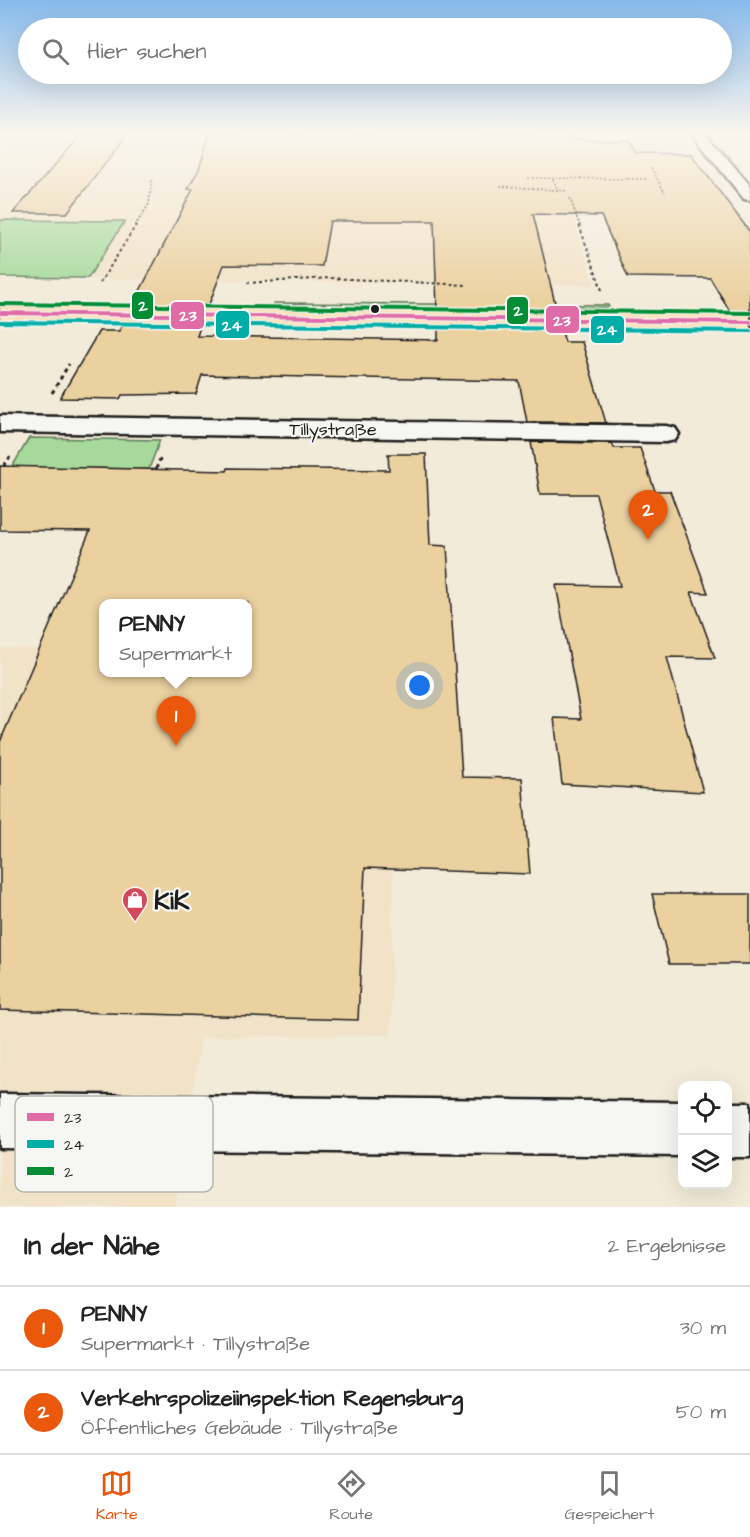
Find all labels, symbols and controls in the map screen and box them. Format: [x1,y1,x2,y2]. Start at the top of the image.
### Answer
search box [18,18,732,84]
icon: search [39,35,72,68]
text: Hier suchen [87,36,206,67]
line badge: 2 [131,291,154,320]
text: 2 [137,295,148,317]
line badge: 2 [506,296,529,325]
text: 2 [512,300,523,322]
line badge: 23 [170,301,205,330]
unlabelled marker [369,303,381,315]
text: 23 [178,305,198,327]
line badge: 23 [545,305,580,334]
line badge: 24 [215,310,250,339]
text: 23 [552,310,572,332]
text: 24 [221,315,242,337]
line badge: 24 [590,315,625,344]
text: 24 [596,319,617,341]
street label: Tillystraße [289,417,377,443]
pin: 2 [628,490,668,540]
popup [99,599,252,677]
text: PENNY [119,609,185,640]
text: Supermarkt [119,640,232,668]
your location [405,671,434,700]
pin: 1 [156,696,195,746]
place label: KiK [154,883,190,919]
shop icon: KiK [120,885,150,923]
map controls [678,1081,732,1189]
button: locate [678,1081,732,1135]
legend [15,1096,213,1192]
text: 23 [64,1107,81,1129]
text: 24 [64,1134,84,1156]
button: layers [678,1135,732,1189]
text: 2 [64,1161,73,1183]
text: In der Nähe [24,1228,160,1264]
text: 2 Ergebnisse [607,1232,726,1260]
text: PENNY [81,1299,147,1330]
text: 1 [42,1314,45,1342]
text: 30 m [680,1314,726,1342]
text: Supermarkt · Tillystraße [81,1330,310,1358]
text: Verkehrspolizeiinspektion Regensburg [81,1383,463,1414]
text: 2 [38,1398,49,1426]
text: 50 m [676,1398,726,1426]
text: Öffentliches Gebäude · Tillystraße [81,1414,398,1442]
tab: Karte [96,1467,138,1525]
tab: Route [329,1467,373,1525]
tab: Gespeichert [564,1467,654,1525]

